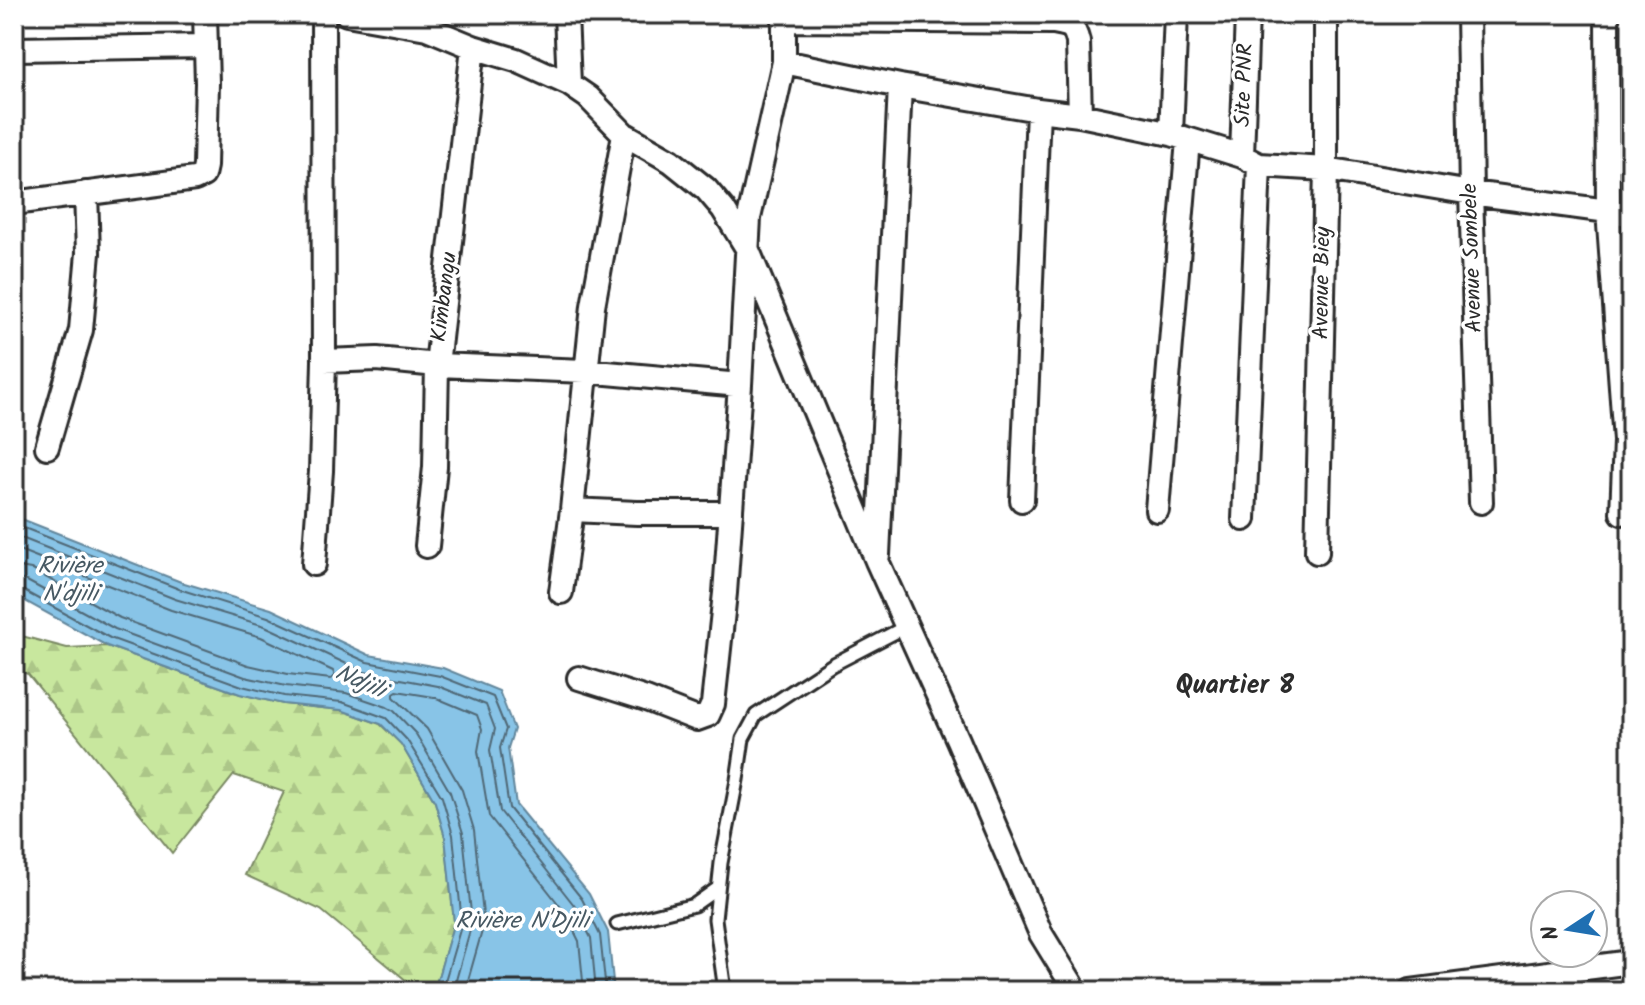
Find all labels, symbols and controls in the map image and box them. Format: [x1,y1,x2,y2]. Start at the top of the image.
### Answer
street label: Site PNR [1226,42,1264,128]
street label: Avenue Sombele [1453,183,1493,333]
street label: Avenue Biey [1305,225,1341,340]
street label: Kimbangu [422,250,468,344]
water label: Rivière N'djili [38,547,105,614]
water label: Ndjili [328,654,396,712]
district label: Quartier 8 [1176,665,1295,707]
north arrow [1529,889,1609,969]
water label: Rivière N'Djili [455,902,594,941]
text: N [1533,922,1570,943]

